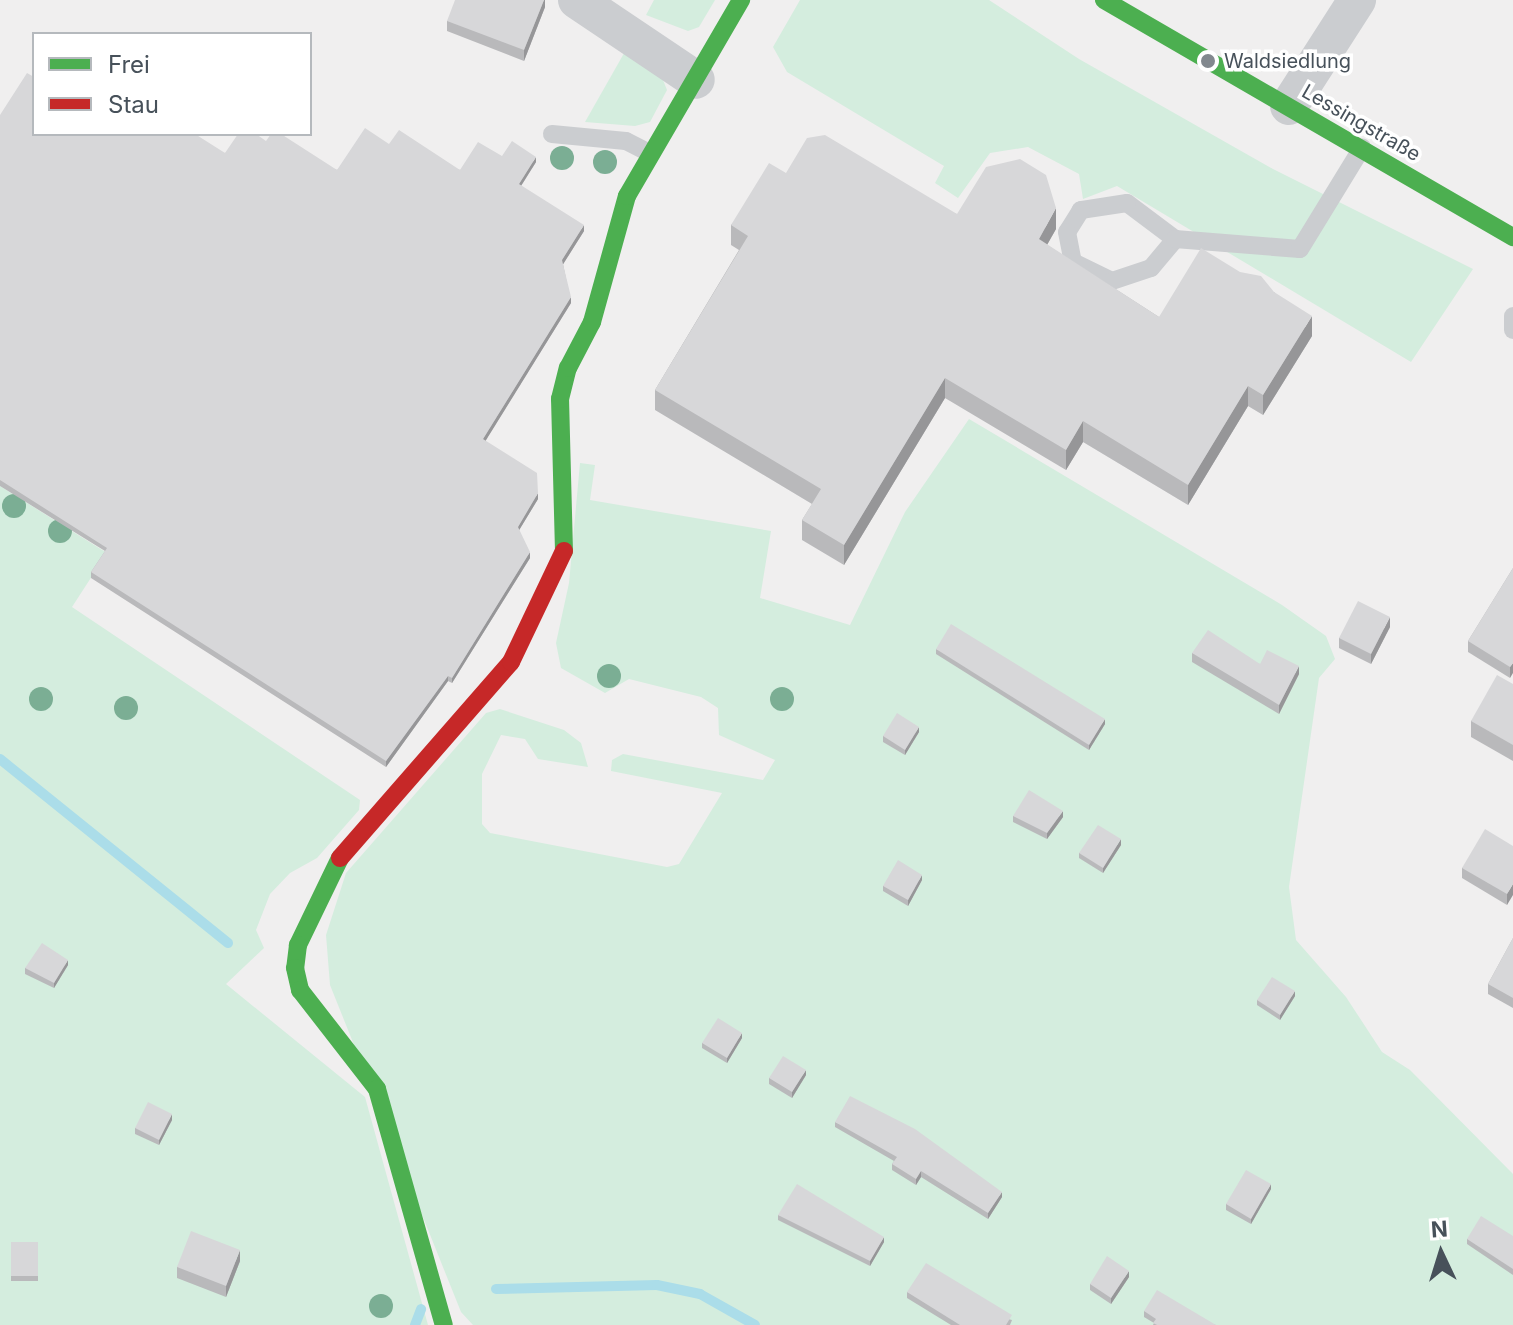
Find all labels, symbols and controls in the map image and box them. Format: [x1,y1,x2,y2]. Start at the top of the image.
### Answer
legend [32,32,312,136]
place label: Waldsiedlung [1224,49,1351,73]
text: Frei [108,50,150,79]
marker: Waldsiedlung [1199,52,1217,70]
street label: Lessingstraße [1297,79,1425,167]
text: Stau [108,90,159,119]
north arrow [1401,1213,1481,1293]
text: N [1430,1216,1449,1243]

